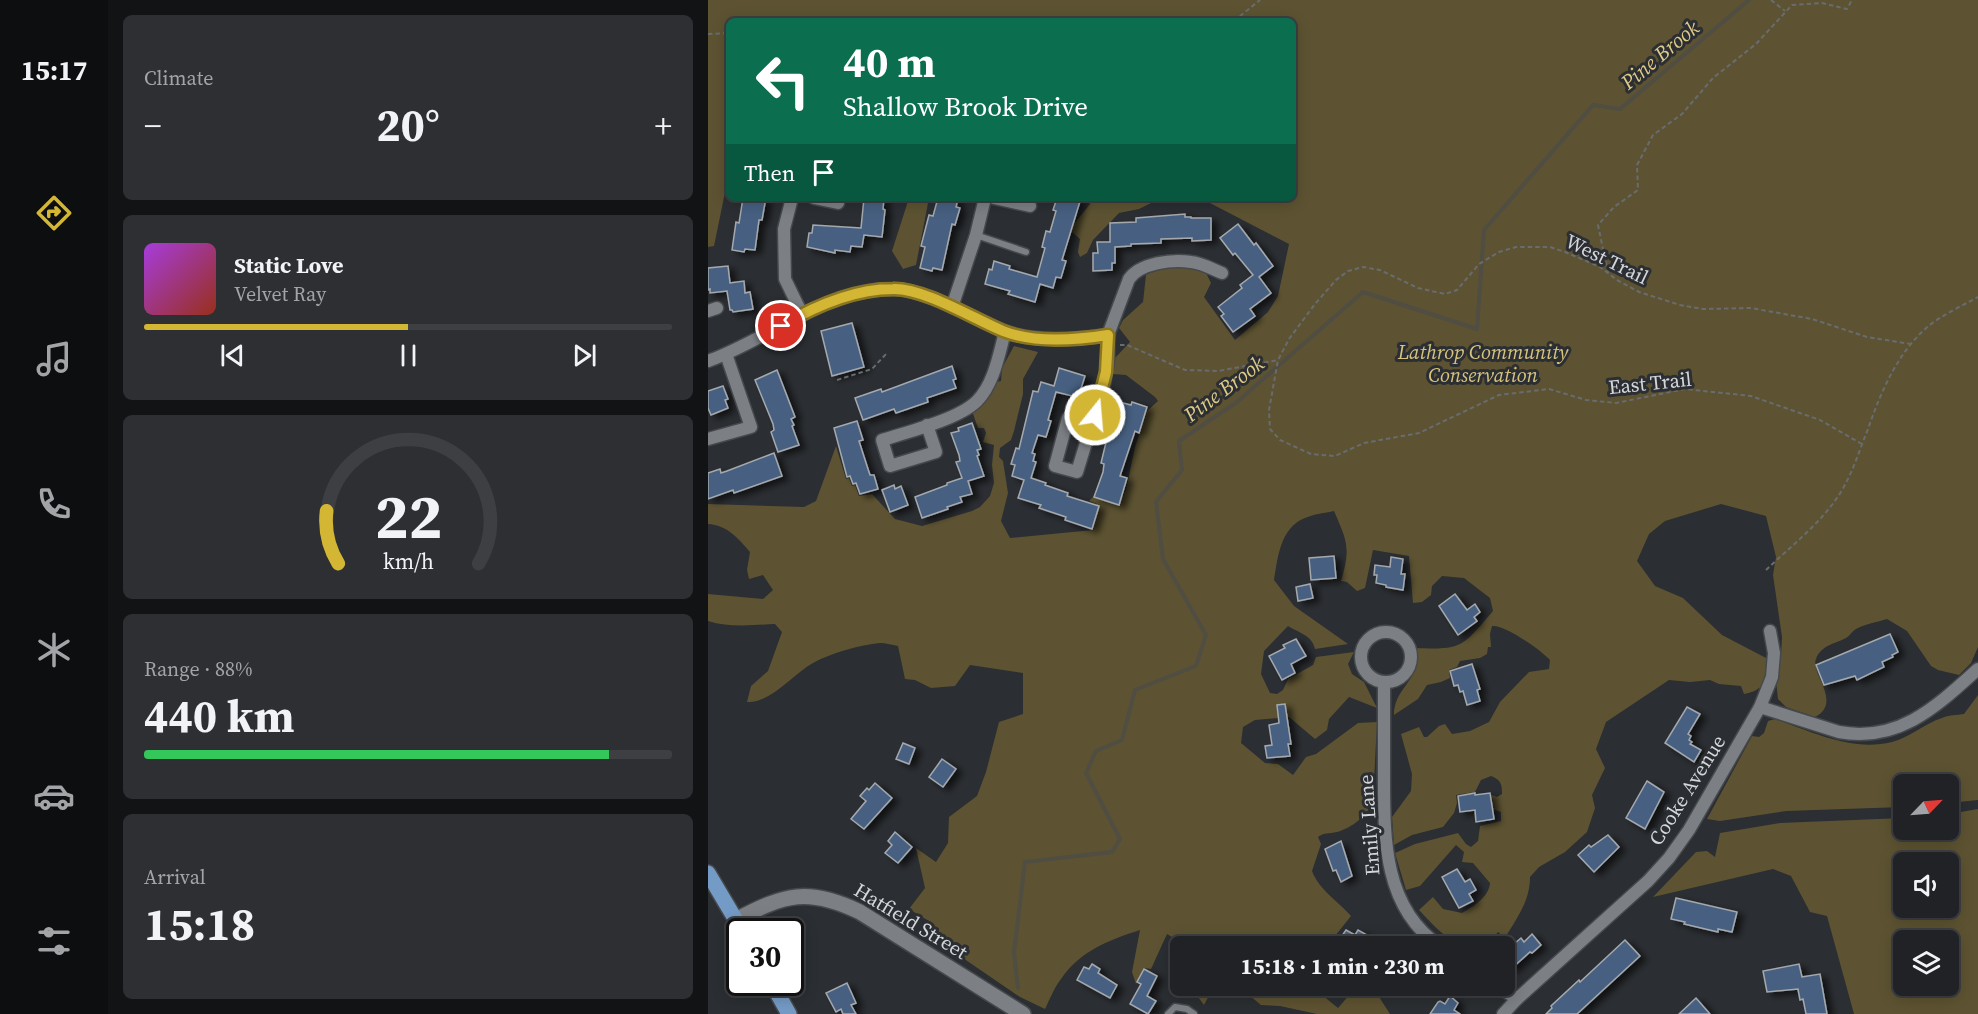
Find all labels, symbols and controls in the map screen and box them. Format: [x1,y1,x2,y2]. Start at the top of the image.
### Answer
water label: Pine Brook [1614,13,1705,97]
text: 40 m [843,33,936,91]
icon: left [744,42,822,120]
text: 15:17 [21,52,87,89]
text: Climate [144,64,213,92]
text: Shallow Brook Drive [843,88,1088,125]
text: 20° [376,94,440,156]
text: − [144,103,162,148]
text: + [654,103,672,148]
icon: arrive [807,156,840,189]
text: Then [744,158,795,188]
icon: directions [33,192,75,234]
street label: West Trail [1561,227,1653,291]
text: Static Love [234,250,344,280]
text: Velvet Ray [234,280,326,308]
pin [755,300,806,351]
icon: arrive [764,309,797,342]
icon: music [33,338,75,380]
park label: Lathrop Community Conservation [1397,338,1569,389]
icon: previous [216,339,249,372]
icon: pause [392,339,425,372]
icon: next [568,339,601,372]
water label: Pine Brook [1177,349,1270,429]
street label: East Trail [1607,365,1693,401]
position arrow [1063,383,1127,447]
text: 22 [374,473,442,559]
icon: phone [33,483,75,525]
text: km/h [382,547,434,576]
icon: climate [33,629,75,671]
text: Range · 88% [144,655,253,683]
text: 440 km [144,685,295,747]
street label: Cooke Avenue [1642,729,1732,851]
street label: Emily Lane [1352,774,1386,876]
north arrow [1893,774,1959,840]
map controls [1893,774,1959,996]
icon: car [33,775,75,817]
button: sound [1893,852,1959,918]
text: Arrival [144,863,206,891]
street label: Hatfield Street [849,876,973,966]
text: 15:18 [144,893,255,955]
speed limit sign: 30 [726,918,804,996]
icon: filters [33,920,75,962]
button: layers [1893,930,1959,996]
text: 15:18 · 1 min · 230 m [1241,951,1444,981]

